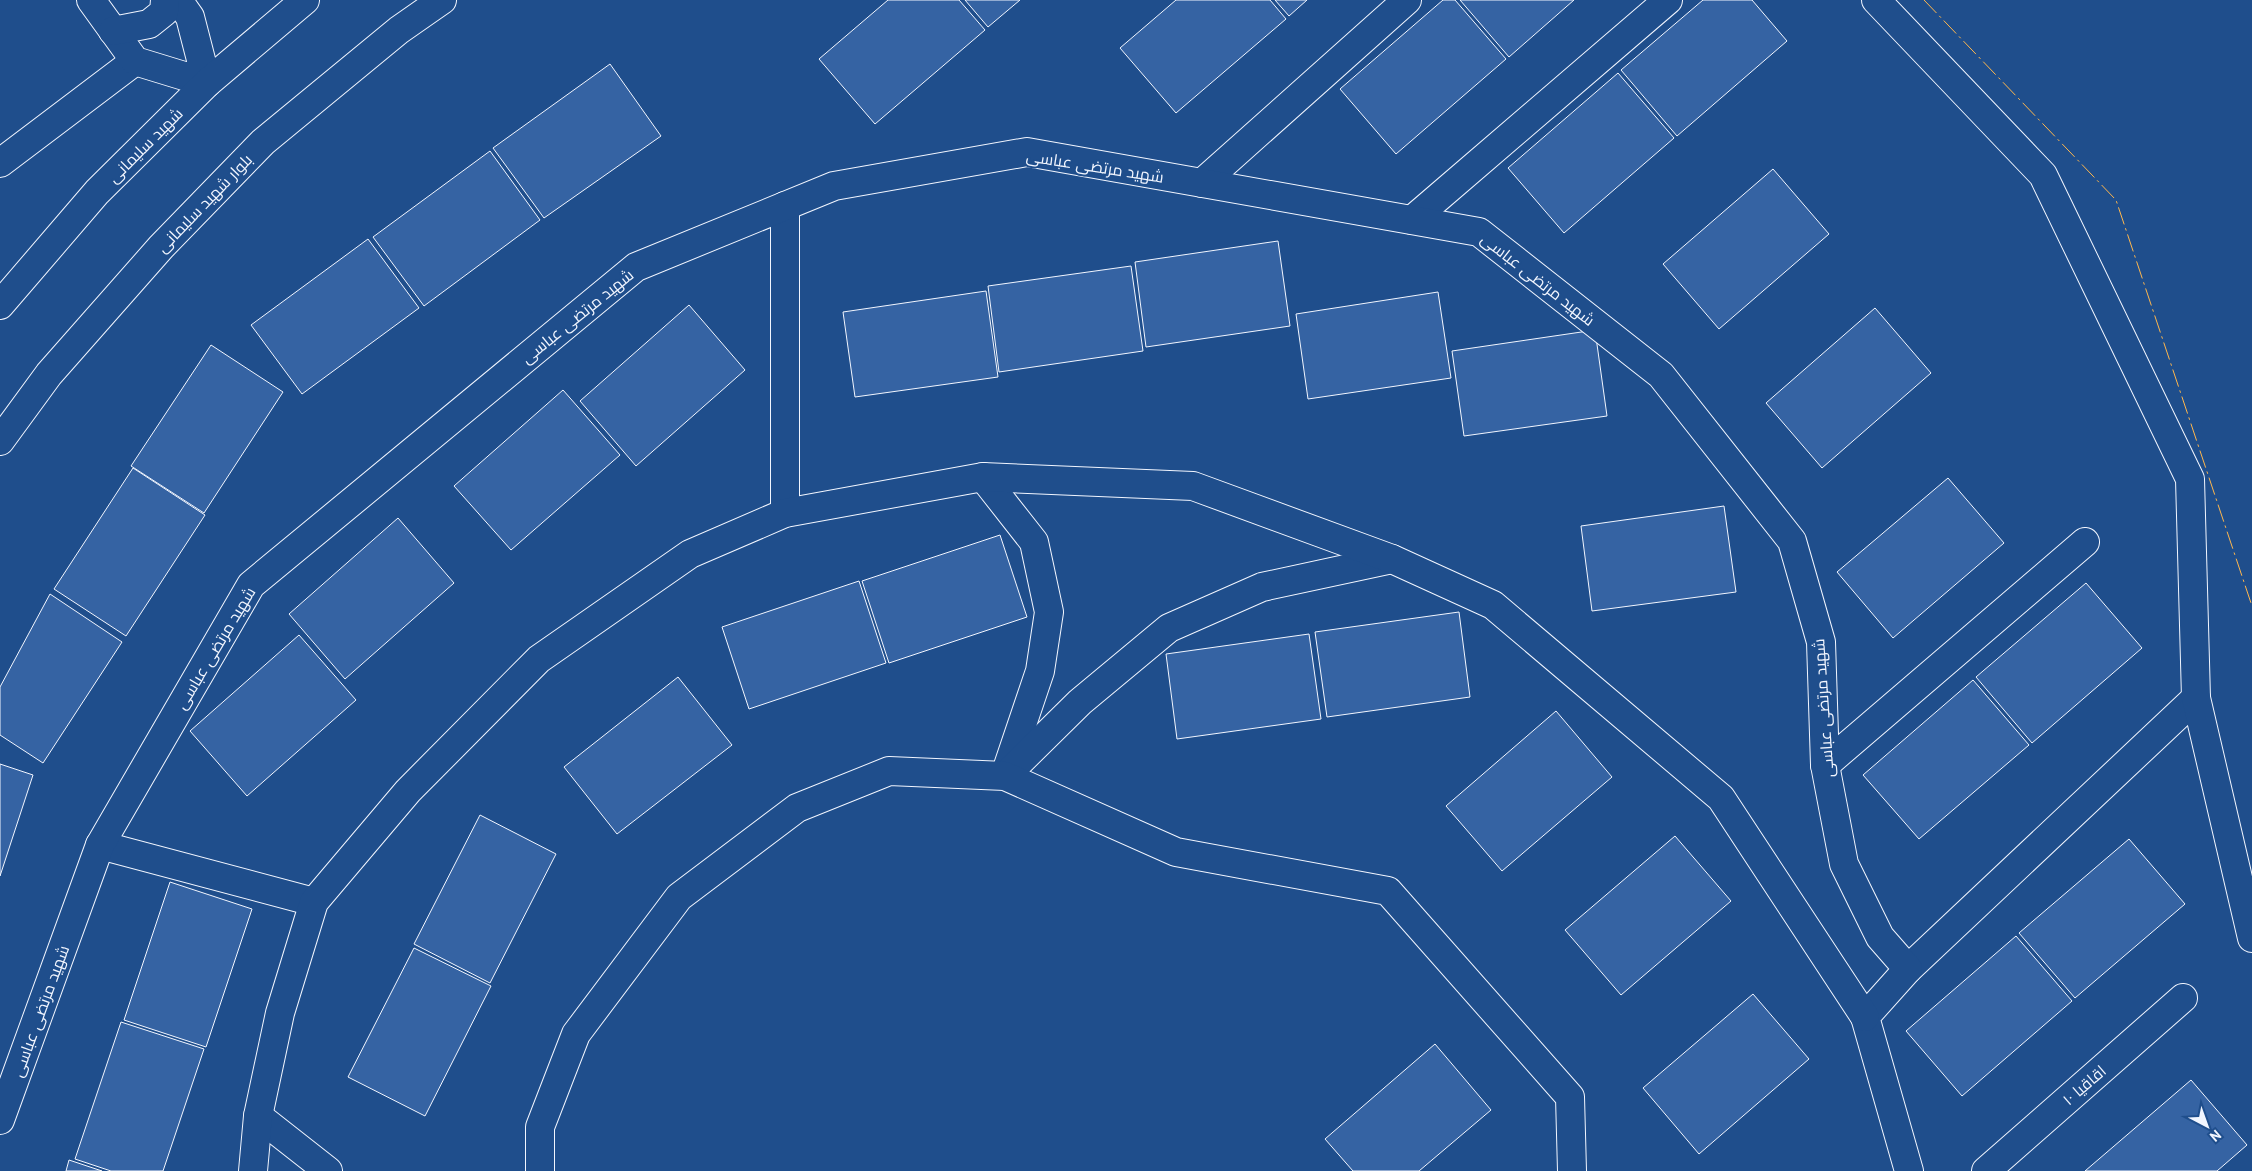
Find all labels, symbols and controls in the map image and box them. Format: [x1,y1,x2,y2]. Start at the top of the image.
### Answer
street label: شهید سلیمانی [103,103,187,187]
street label: شهید مرتضی عباسی [1025,145,1165,188]
street label: بلوار شهید سلیمانی [152,150,257,257]
street label: شهید مرتضی عباسی [1476,228,1599,330]
street label: شهید مرتضی عباسی [517,264,638,368]
street label: شهید مرتضی عباسی [171,583,260,713]
street label: شهید مرتضی عباسی [1808,638,1839,778]
street label: شهید مرتضی عباسی [7,942,74,1080]
street label: اقاقیا ۱۰ [2058,1061,2110,1109]
north arrow [2182,1101,2232,1151]
text: N [2206,1126,2225,1146]

